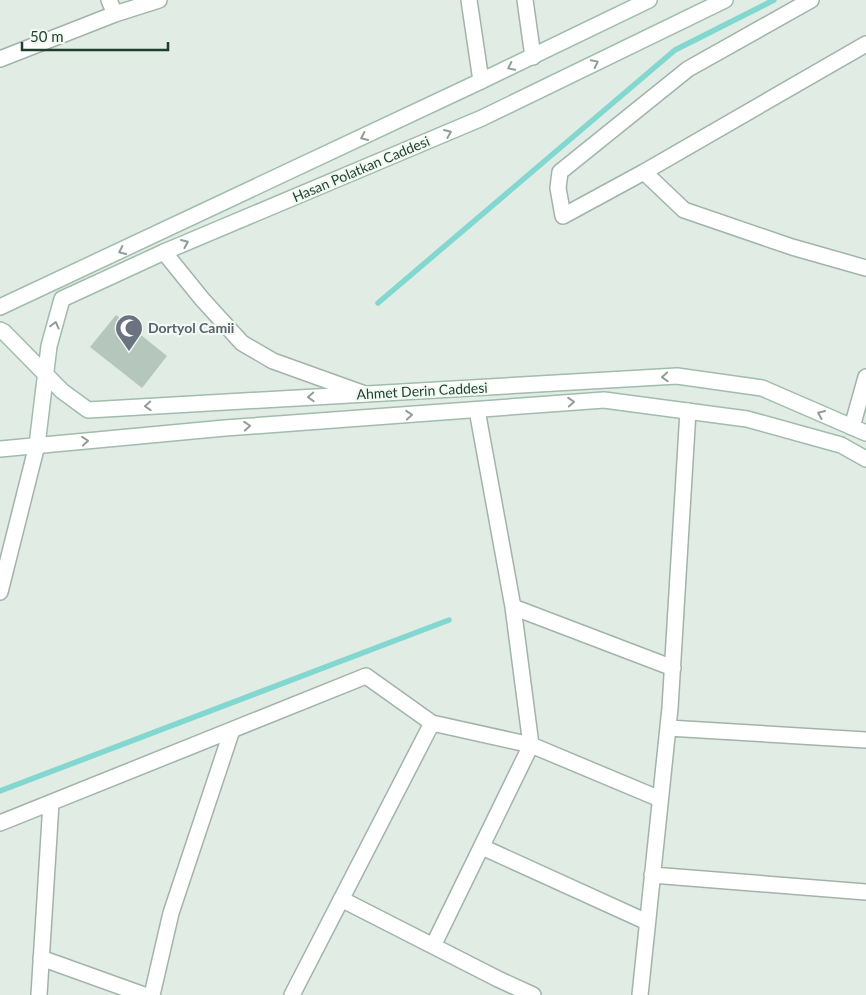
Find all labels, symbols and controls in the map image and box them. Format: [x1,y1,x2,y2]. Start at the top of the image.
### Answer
scale bar [22,20,169,52]
text: 50 m [30,27,64,45]
one-way arrow [589,60,598,70]
one-way arrow [507,61,516,71]
one-way arrow [443,128,452,139]
one-way arrow [360,130,369,141]
street label: Hasan Polatkan Caddesi [290,132,432,205]
one-way arrow [180,239,189,249]
one-way arrow [118,244,127,255]
mosque icon: Dortyol Camii [114,313,144,352]
place label: Dortyol Camii [148,319,234,336]
one-way arrow [49,321,60,330]
one-way arrow [661,371,669,382]
street label: Ahmet Derin Caddesi [356,379,488,402]
one-way arrow [306,391,314,402]
one-way arrow [567,397,575,408]
one-way arrow [144,401,152,412]
one-way arrow [405,409,413,420]
one-way arrow [817,409,826,420]
one-way arrow [243,421,251,432]
one-way arrow [81,436,89,447]

